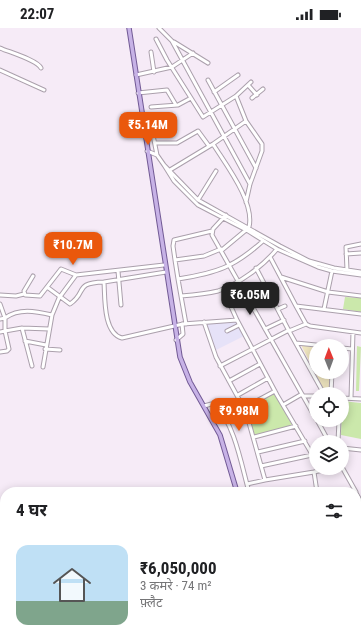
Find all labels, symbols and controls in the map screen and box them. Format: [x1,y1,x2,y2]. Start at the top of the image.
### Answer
text: 22:07 [20,5,54,23]
pin: ₹5.14M [115,112,181,146]
text: ₹5.14M [128,117,168,132]
pin: ₹10.7M [40,232,106,266]
text: ₹10.7M [53,237,93,252]
pin: ₹6.05M [217,282,283,316]
text: ₹6.05M [230,287,270,302]
north arrow [309,339,349,379]
map controls [309,339,349,475]
button: locate [309,387,349,427]
pin: ₹9.98M [206,398,272,432]
text: ₹9.98M [219,403,259,418]
button: layers [309,435,349,475]
text: 4 घर [16,500,47,520]
icon: filters [323,500,345,522]
text: ₹6,050,000 [140,558,217,578]
icon: home [48,561,96,609]
text: 3 कमरे · 74 m² [140,578,212,593]
text: फ़्लैट [140,595,163,610]

